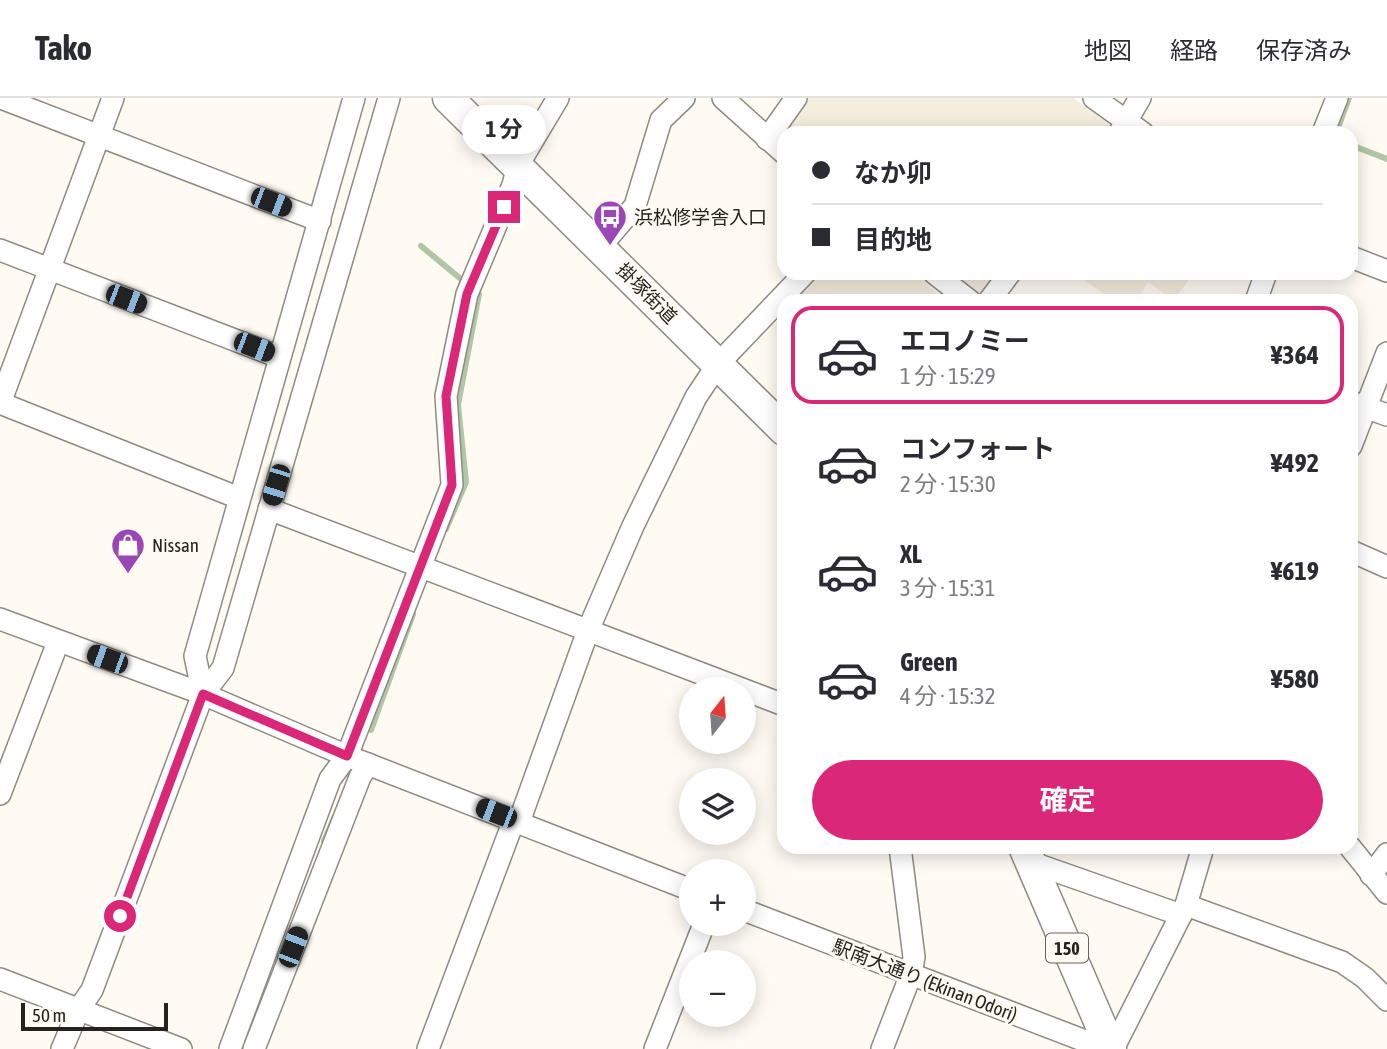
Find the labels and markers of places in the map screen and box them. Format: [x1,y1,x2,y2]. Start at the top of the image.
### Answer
bus stop icon: 浜松修学舎入口 [591,198,629,247]
place label: 浜松修学舎入口 [634,206,767,228]
shop icon: Nissan [109,526,147,575]
place label: Nissan [152,534,199,556]

